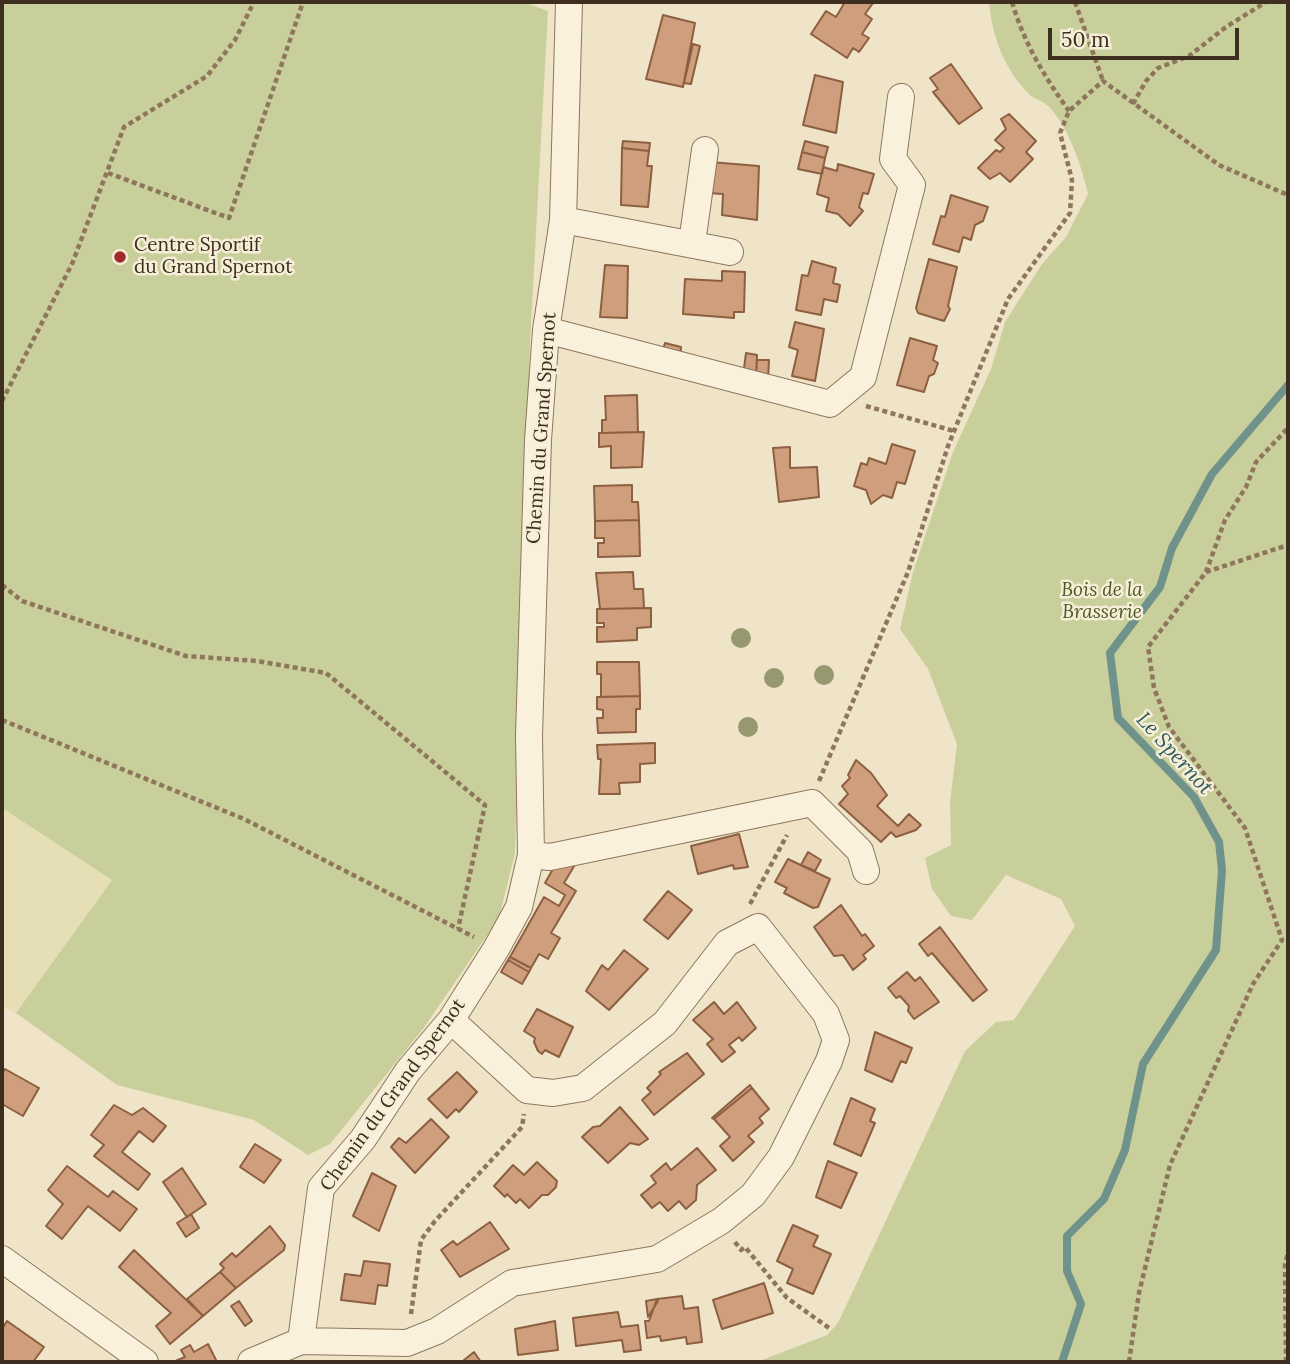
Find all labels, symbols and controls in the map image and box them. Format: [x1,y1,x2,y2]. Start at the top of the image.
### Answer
scale bar [1052,14,1243,58]
text: 50 m [1061,26,1110,53]
place label: Centre Sportif du Grand Spernot [134,235,292,279]
marker: Centre Sportif du Grand Spernot [112,249,128,265]
street label: Chemin du Grand Spernot [523,311,561,545]
park label: Bois de la Brasserie [1061,580,1143,624]
water label: Le Spernot [1130,708,1218,800]
street label: Chemin du Grand Spernot [316,994,470,1196]

